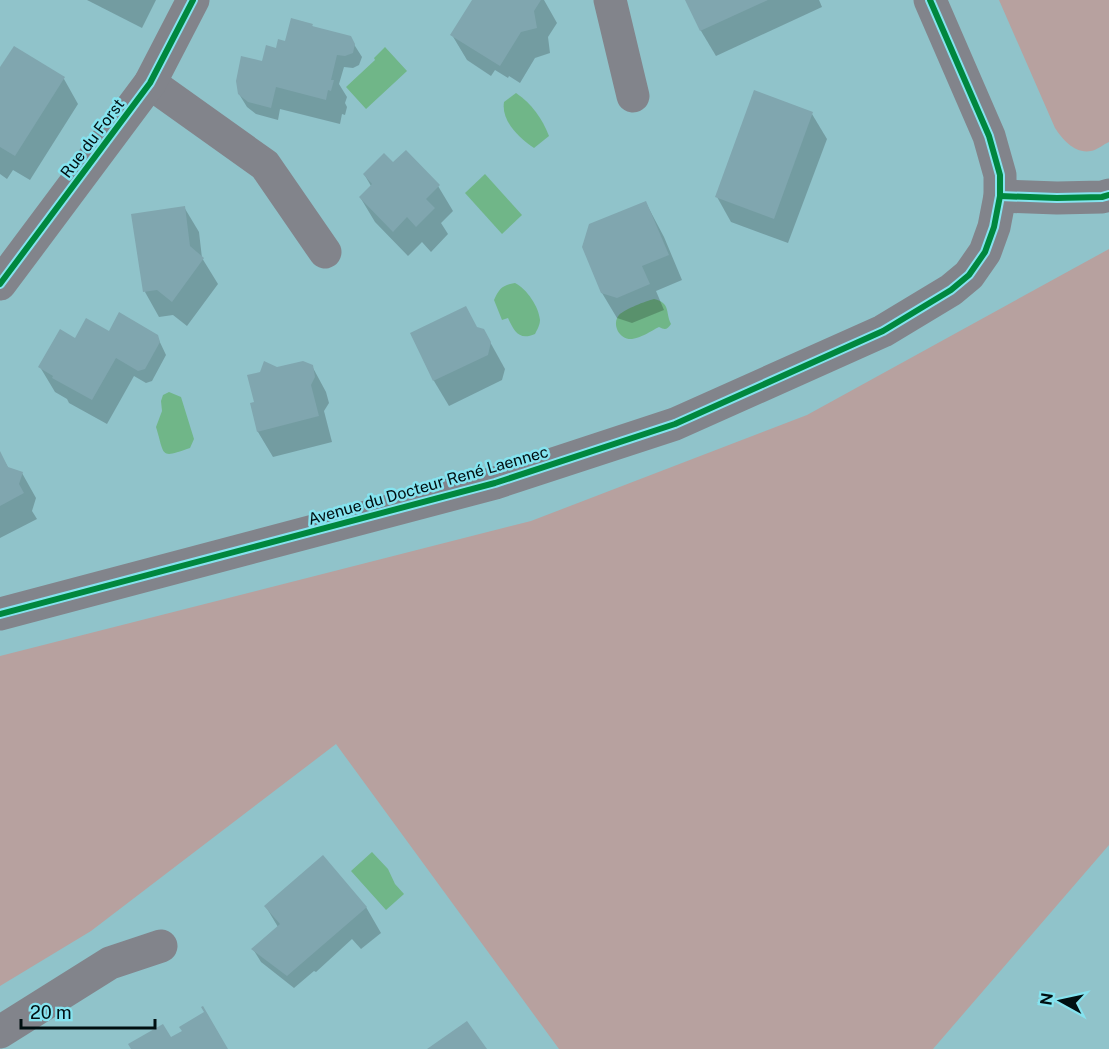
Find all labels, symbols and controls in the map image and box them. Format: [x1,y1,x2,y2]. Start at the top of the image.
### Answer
street label: Rue du Forst [57,95,128,182]
street label: Avenue du Docteur René Laennec [306,442,550,529]
north arrow [1031,971,1091,1031]
text: N [1036,991,1057,1007]
scale bar [21,992,154,1030]
text: 20 m [30,1002,72,1023]

